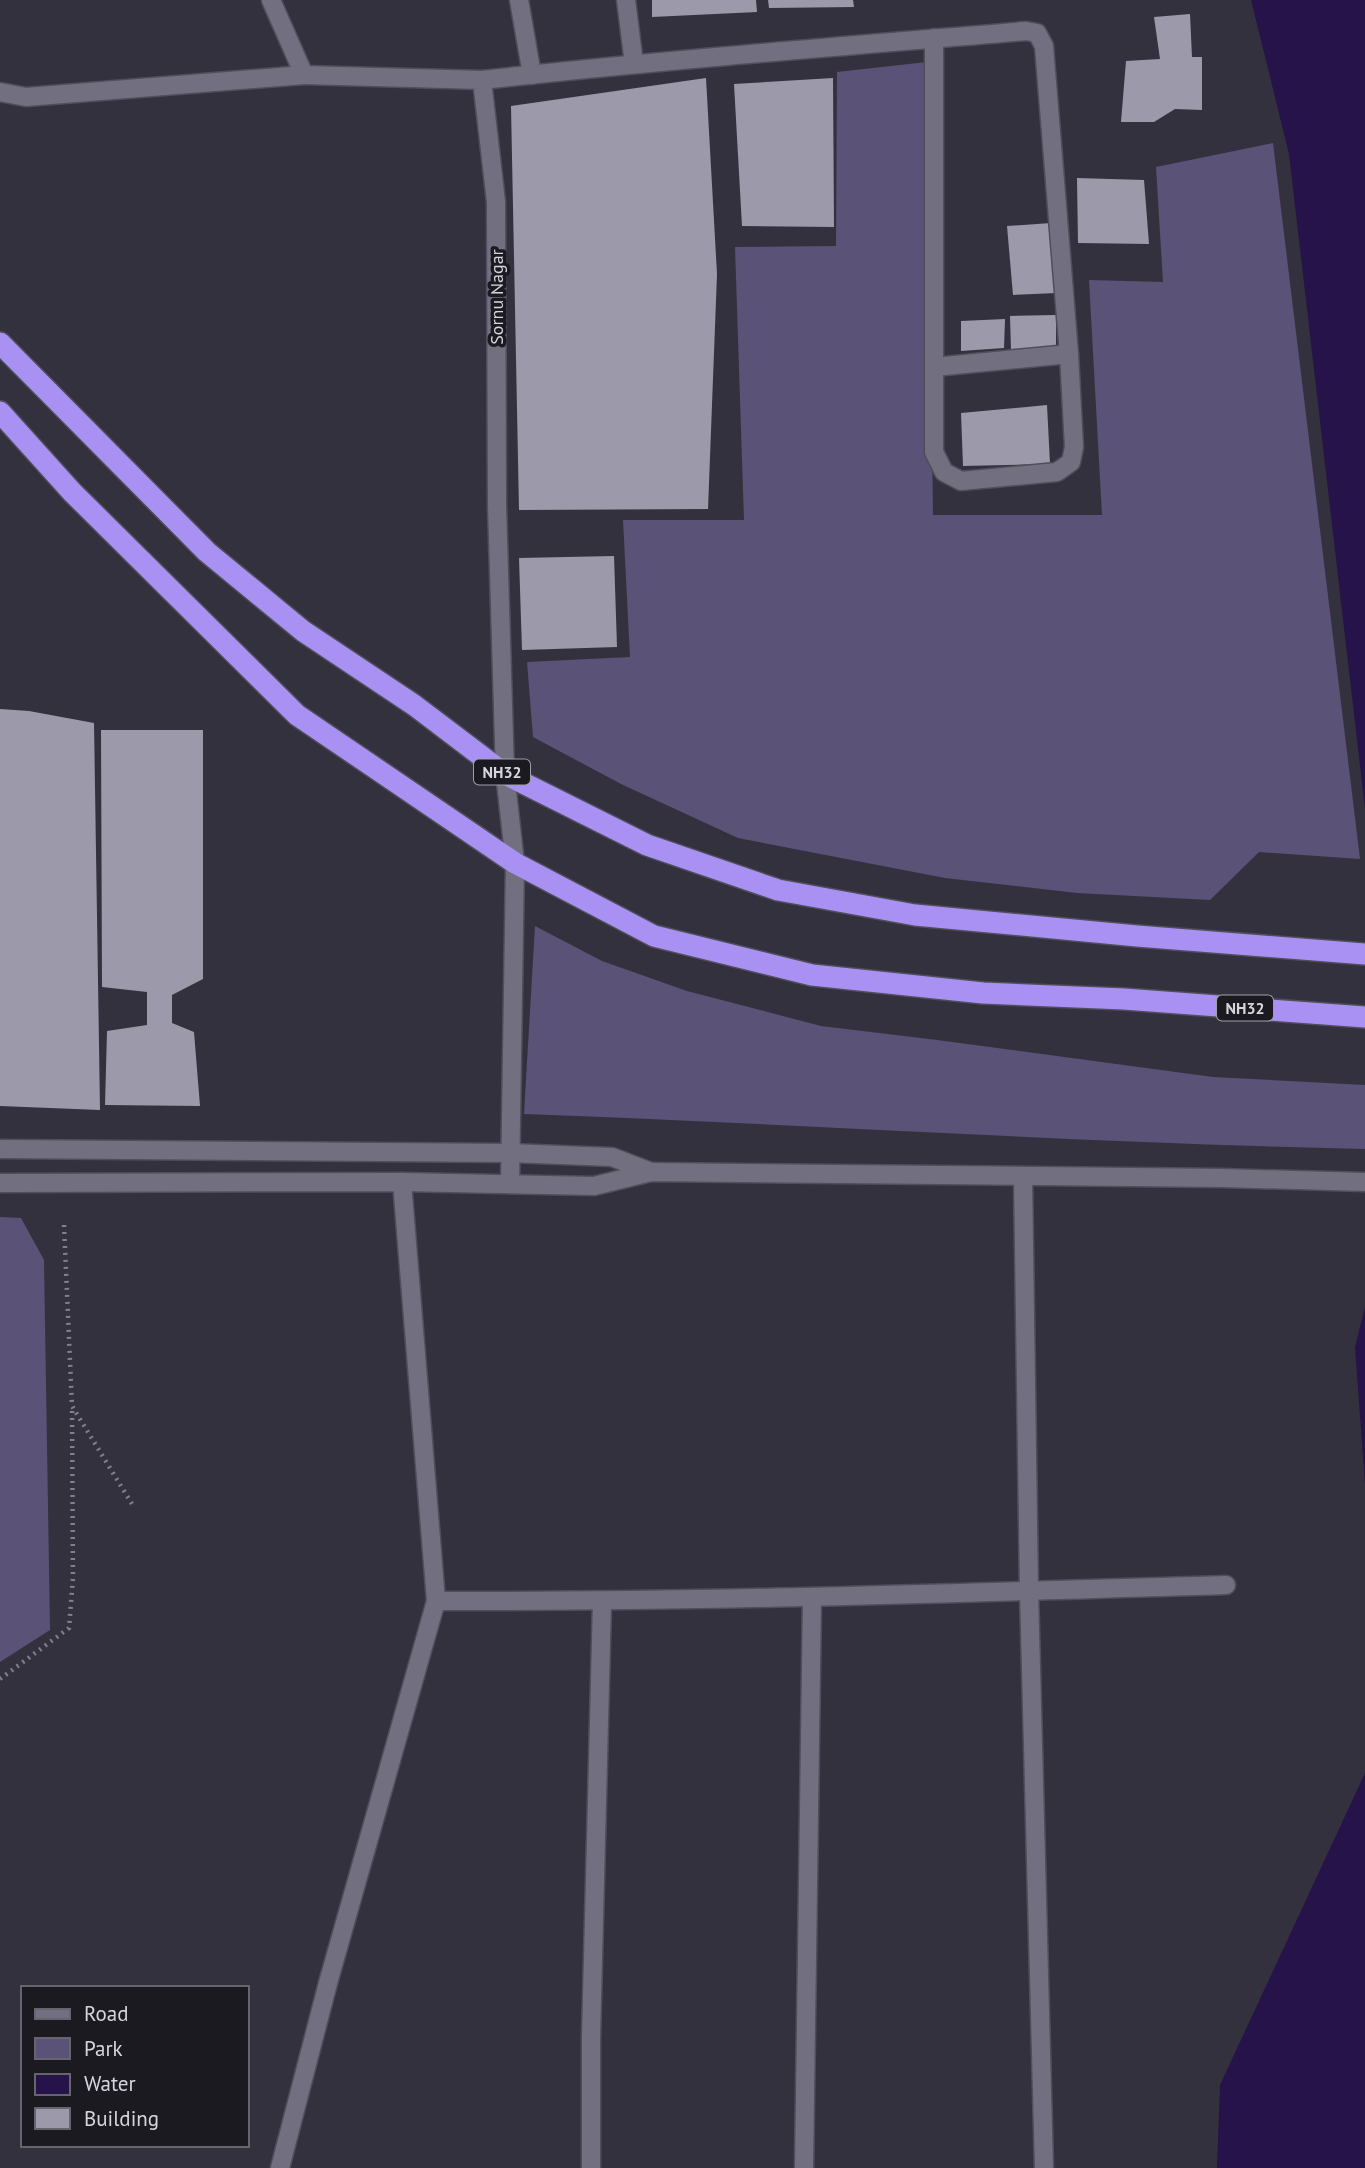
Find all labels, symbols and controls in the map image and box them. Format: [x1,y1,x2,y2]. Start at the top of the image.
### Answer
street label: Sornu Nagar [485,249,508,345]
road number: NH32 [474,760,530,785]
road number: NH32 [1217,996,1273,1020]
legend [21,1986,248,2147]
text: Road [84,2000,128,2027]
text: Park [84,2035,123,2062]
text: Water [84,2070,136,2097]
text: Building [84,2105,159,2132]

